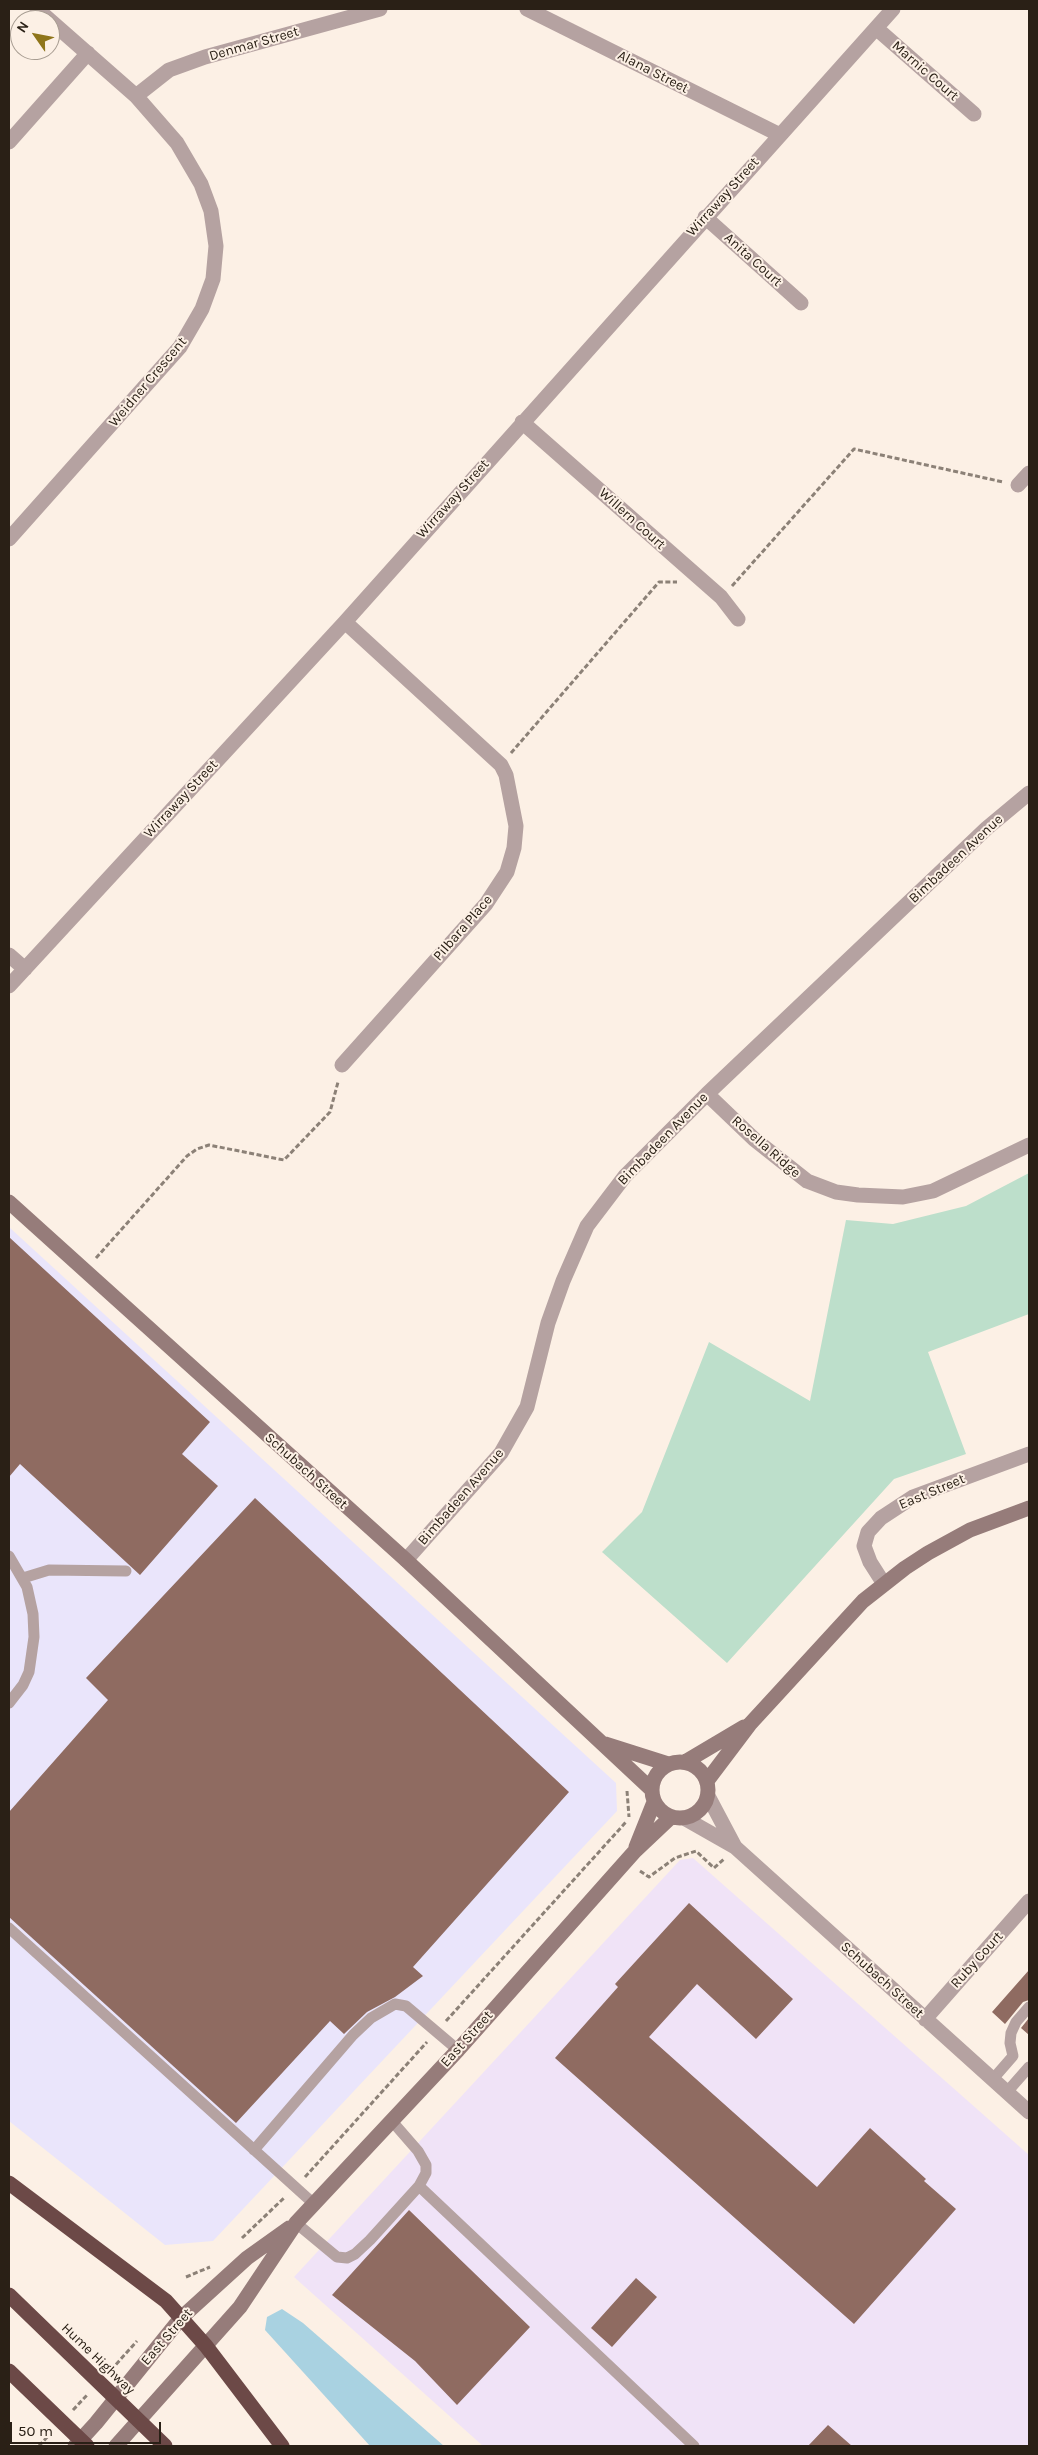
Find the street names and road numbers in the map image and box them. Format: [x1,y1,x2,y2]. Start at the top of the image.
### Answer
street label: Denmar Street [207,23,301,65]
street label: Marnic Court [888,37,962,105]
street label: Alana Street [615,47,691,97]
street label: Wirraway Street [683,154,763,240]
street label: Anita Court [721,230,785,290]
street label: Weidner Crescent [106,334,190,430]
street label: Wirraway Street [413,456,493,542]
street label: Willern Court [595,485,669,553]
street label: Wirraway Street [141,756,221,842]
street label: Bimbadeen Avenue [905,811,1007,907]
street label: Pilbara Place [430,892,496,964]
street label: Bimbadeen Avenue [614,1089,712,1189]
street label: Rosella Ridge [728,1113,804,1181]
street label: Schubach Street [261,1429,351,1513]
street label: Bimbadeen Avenue [414,1445,508,1549]
street label: East Street [897,1471,967,1513]
street label: Ruby Court [947,1928,1007,1992]
street label: Schubach Street [837,1938,927,2022]
street label: East Street [437,2007,497,2071]
street label: East Street [138,2305,196,2369]
street label: Hume Highway [58,2320,138,2398]

